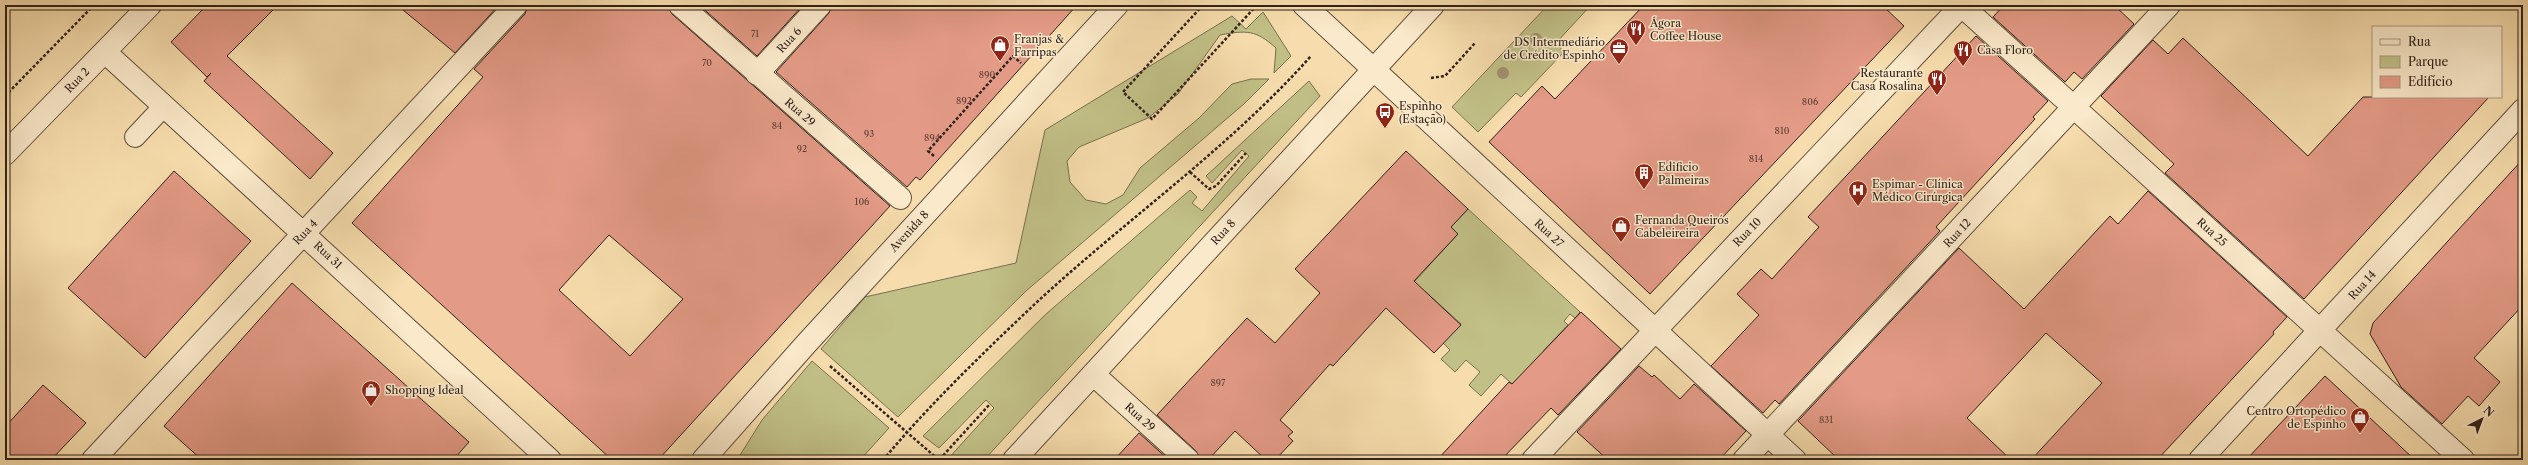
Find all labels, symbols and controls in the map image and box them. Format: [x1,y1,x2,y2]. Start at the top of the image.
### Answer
place label: Ágora Coffee House [1649,16,1722,43]
restaurant icon: Ágora Coffee House [1625,18,1647,46]
street label: Rua 6 [774,24,805,56]
legend [2372,26,2502,98]
house number: 71 [751,28,759,39]
place label: Franjas & Farripas [1014,32,1064,59]
shop icon: Franjas & Farripas [989,34,1011,62]
text: Rua [2408,34,2431,49]
place label: DS Intermediário de Crédito Espinho [1503,35,1605,62]
office icon: DS Intermediário de Crédito Espinho [1608,37,1630,65]
restaurant icon: Casa Floro [1952,39,1974,67]
place label: Casa Floro [1977,43,2033,57]
text: Parque [2408,54,2449,69]
house number: 70 [702,57,712,68]
street label: Rua 2 [62,64,92,96]
place label: Restaurante Casa Rosalina [1851,66,1923,93]
restaurant icon: Restaurante Casa Rosalina [1926,68,1948,96]
house number: 890 [979,69,995,80]
text: Edifício [2408,74,2453,89]
street label: Rua 29 [782,95,818,129]
house number: 892 [956,95,972,106]
house number: 806 [1802,96,1818,107]
place label: Espinho (Estação) [1399,99,1446,126]
bus stop icon: Espinho (Estação) [1374,101,1396,129]
house number: 84 [772,120,782,131]
house number: 810 [1775,125,1790,136]
house number: 93 [864,128,874,139]
house number: 894 [924,132,940,143]
house number: 92 [797,143,807,154]
house number: 814 [1749,153,1763,164]
place label: Edificio Palmeiras [1658,160,1709,187]
building icon: Edificio Palmeiras [1633,162,1655,190]
place label: Espimar - Clínica Médico Cirúrgica [1872,177,1963,204]
hospital icon: Espimar - Clínica Médico Cirúrgica [1847,179,1869,207]
house number: 106 [855,196,869,207]
street label: Avenida 8 [886,207,932,255]
place label: Fernanda Queirós Cabeleireira [1635,213,1729,240]
shop icon: Fernanda Queirós Cabeleireira [1610,215,1632,243]
street label: Rua 10 [1730,215,1764,249]
street label: Rua 25 [2194,215,2230,249]
street label: Rua 4 [290,216,320,248]
street label: Rua 8 [1208,216,1238,248]
street label: Rua 27 [1531,216,1567,251]
street label: Rua 12 [1940,216,1974,250]
street label: Rua 31 [311,238,346,272]
street label: Rua 14 [2345,268,2379,302]
house number: 897 [1210,377,1226,388]
shop icon: Shopping Ideal [360,379,382,407]
place label: Shopping Ideal [385,383,464,397]
north arrow [2462,399,2502,439]
street label: Rua 29 [1122,400,1158,434]
text: N [2480,403,2497,420]
place label: Centro Ortopédico de Espinho [2246,404,2346,431]
shop icon: Centro Ortopédico de Espinho [2349,406,2371,434]
house number: 831 [1819,414,1833,425]

